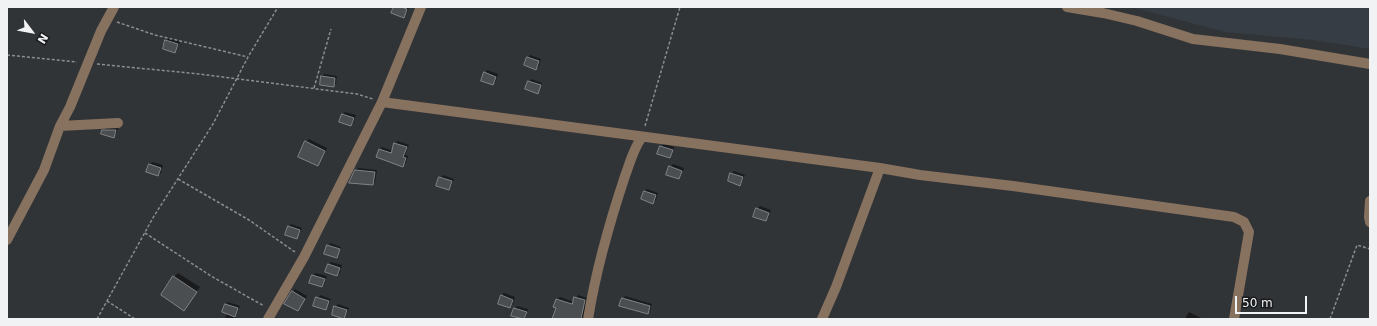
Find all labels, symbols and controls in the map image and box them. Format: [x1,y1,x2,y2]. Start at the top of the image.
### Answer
north arrow [12,12,52,52]
text: N [35,31,51,46]
scale bar [1237,288,1309,314]
text: 50 m [1242,296,1273,310]

